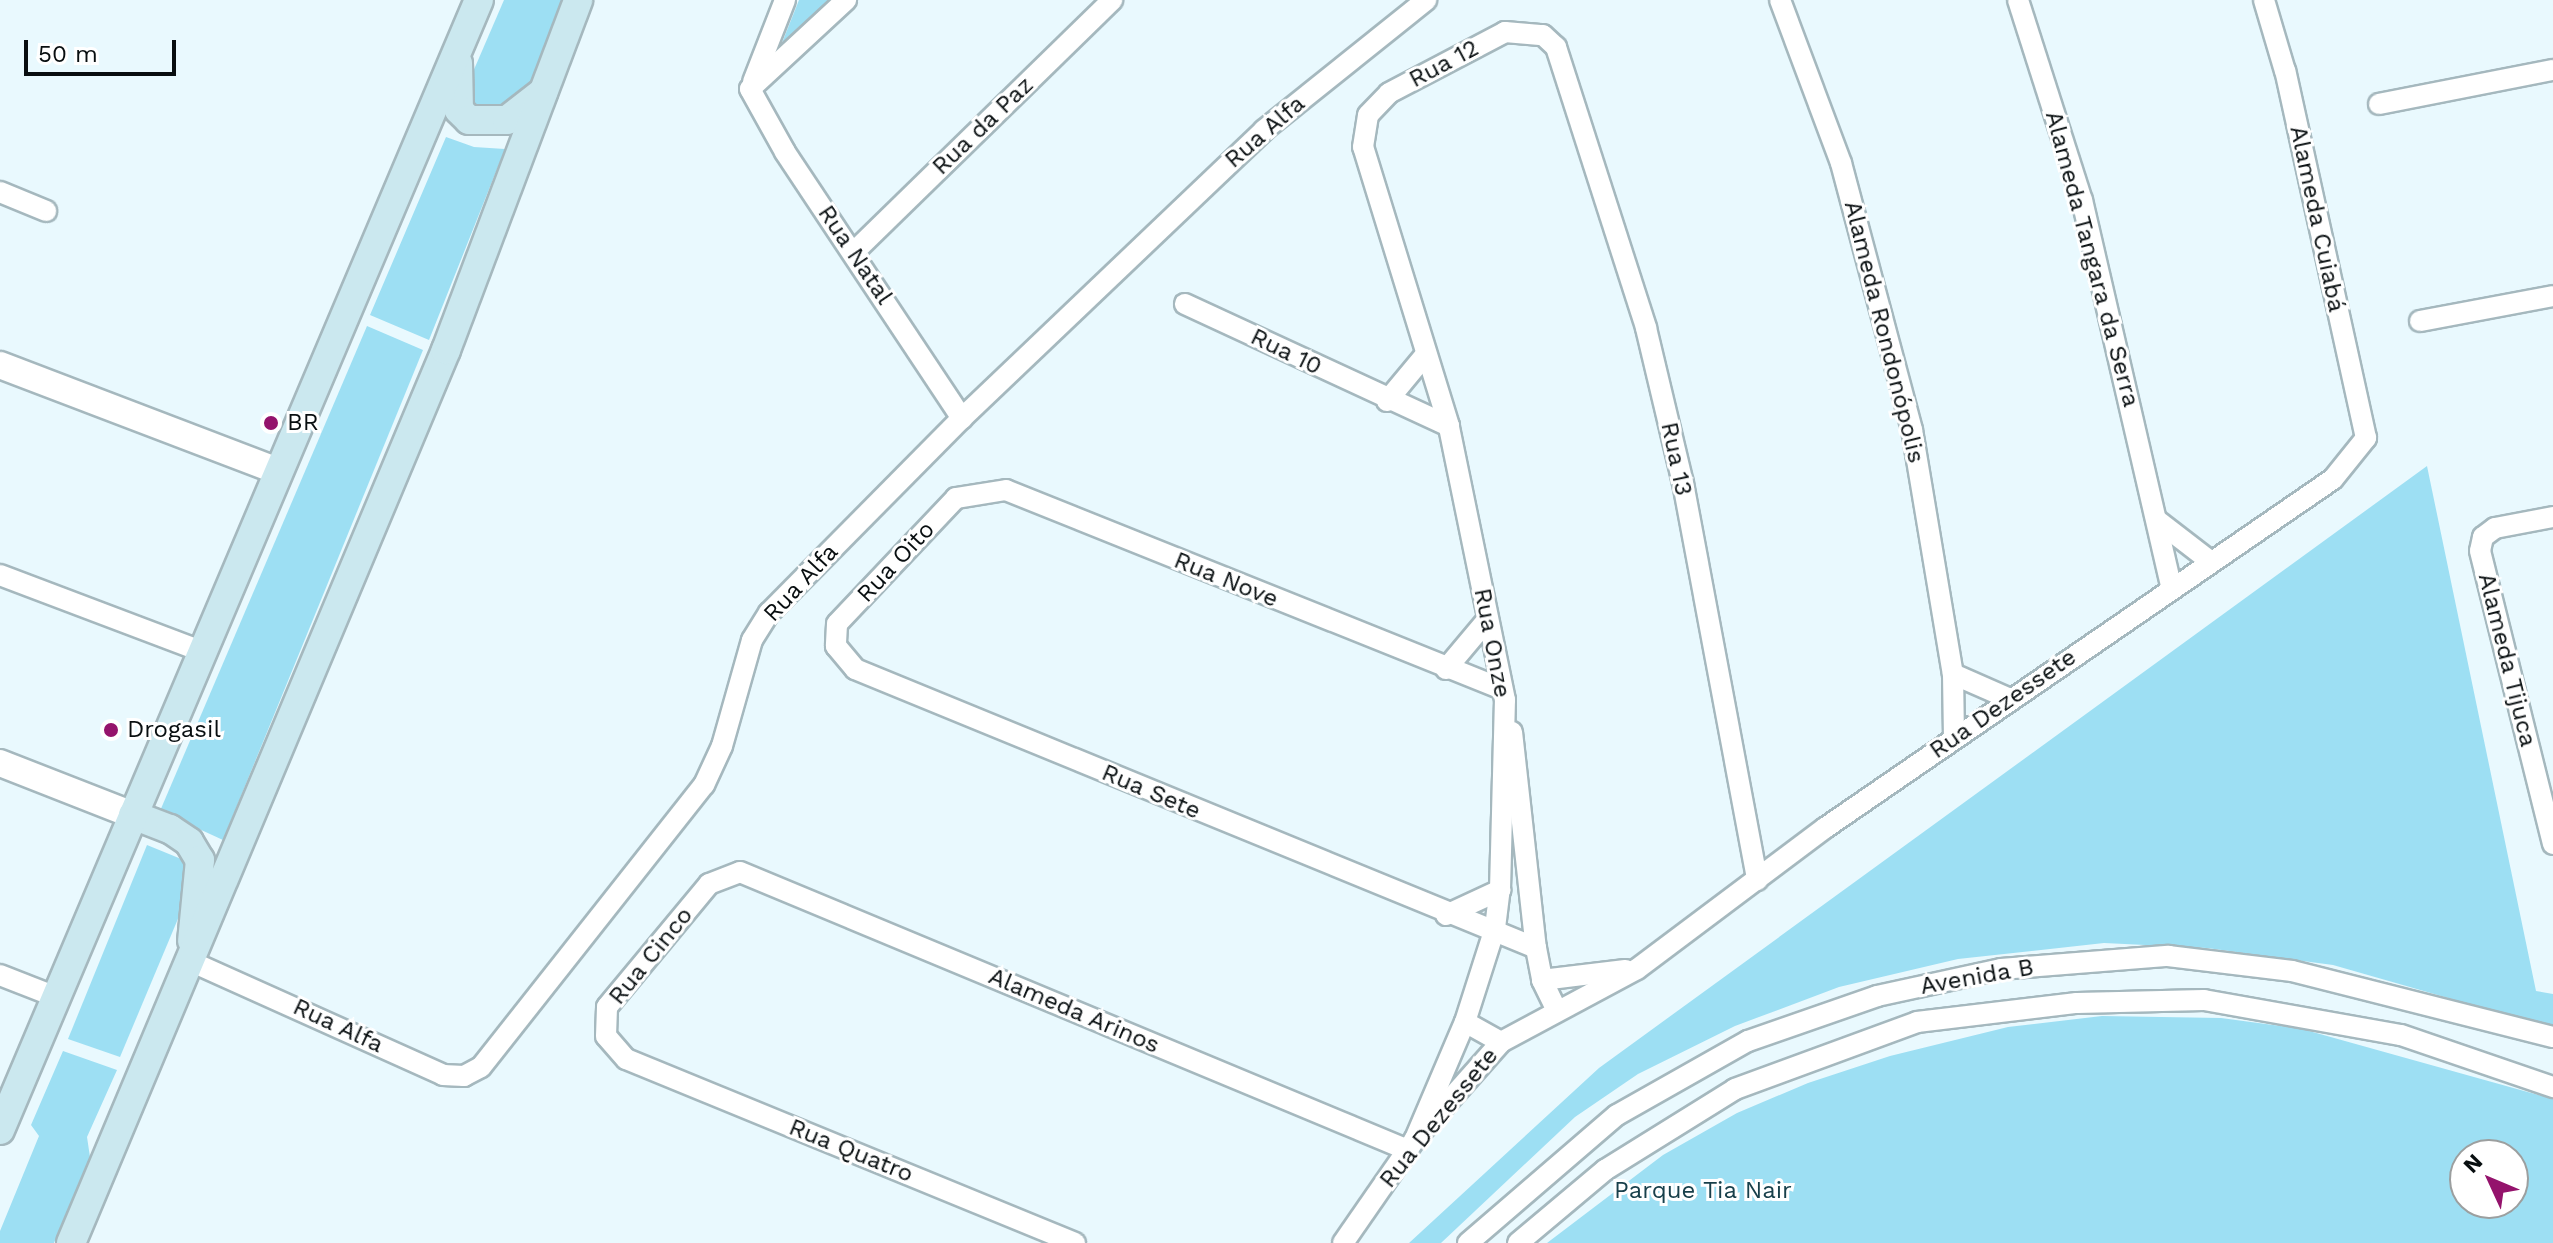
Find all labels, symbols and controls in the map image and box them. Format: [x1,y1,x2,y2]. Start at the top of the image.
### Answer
scale bar [28,24,180,74]
street label: Rua 12 [1404,34,1484,94]
text: 50 m [38,40,98,68]
street label: Rua da Paz [926,70,1040,182]
street label: Rua Alfa [1219,89,1311,175]
street label: Alameda Tangara da Serra [2038,107,2146,411]
street label: Alameda Cuiabá [2283,123,2351,315]
street label: Alameda Rondonópolis [1837,198,1931,466]
street label: Rua Natal [811,200,899,310]
street label: Rua 10 [1245,322,1327,382]
place label: BR [287,409,319,437]
marker: BR [262,414,280,432]
street label: Rua 13 [1654,419,1698,499]
street label: Rua Oito [851,515,941,609]
street label: Rua Alfa [757,537,845,629]
street label: Rua Nove [1169,546,1283,614]
street label: Alameda Tijuca [2471,570,2543,750]
street label: Rua Onze [1467,586,1517,700]
street label: Rua Dezessete [1924,643,2082,765]
place label: Drogasil [127,716,221,744]
marker: Drogasil [102,721,120,739]
street label: Rua Sete [1097,758,1205,826]
street label: Rua Cinco [603,901,699,1011]
street label: Avenida B [1918,953,2036,1001]
street label: Alameda Arinos [984,962,1164,1060]
street label: Rua Alfa [288,992,388,1060]
street label: Rua Dezessete [1374,1042,1504,1194]
street label: Rua Quatro [784,1113,918,1189]
north arrow [2449,1139,2529,1219]
text: N [2458,1149,2487,1178]
park label: Parque Tia Nair [1613,1177,1793,1205]

